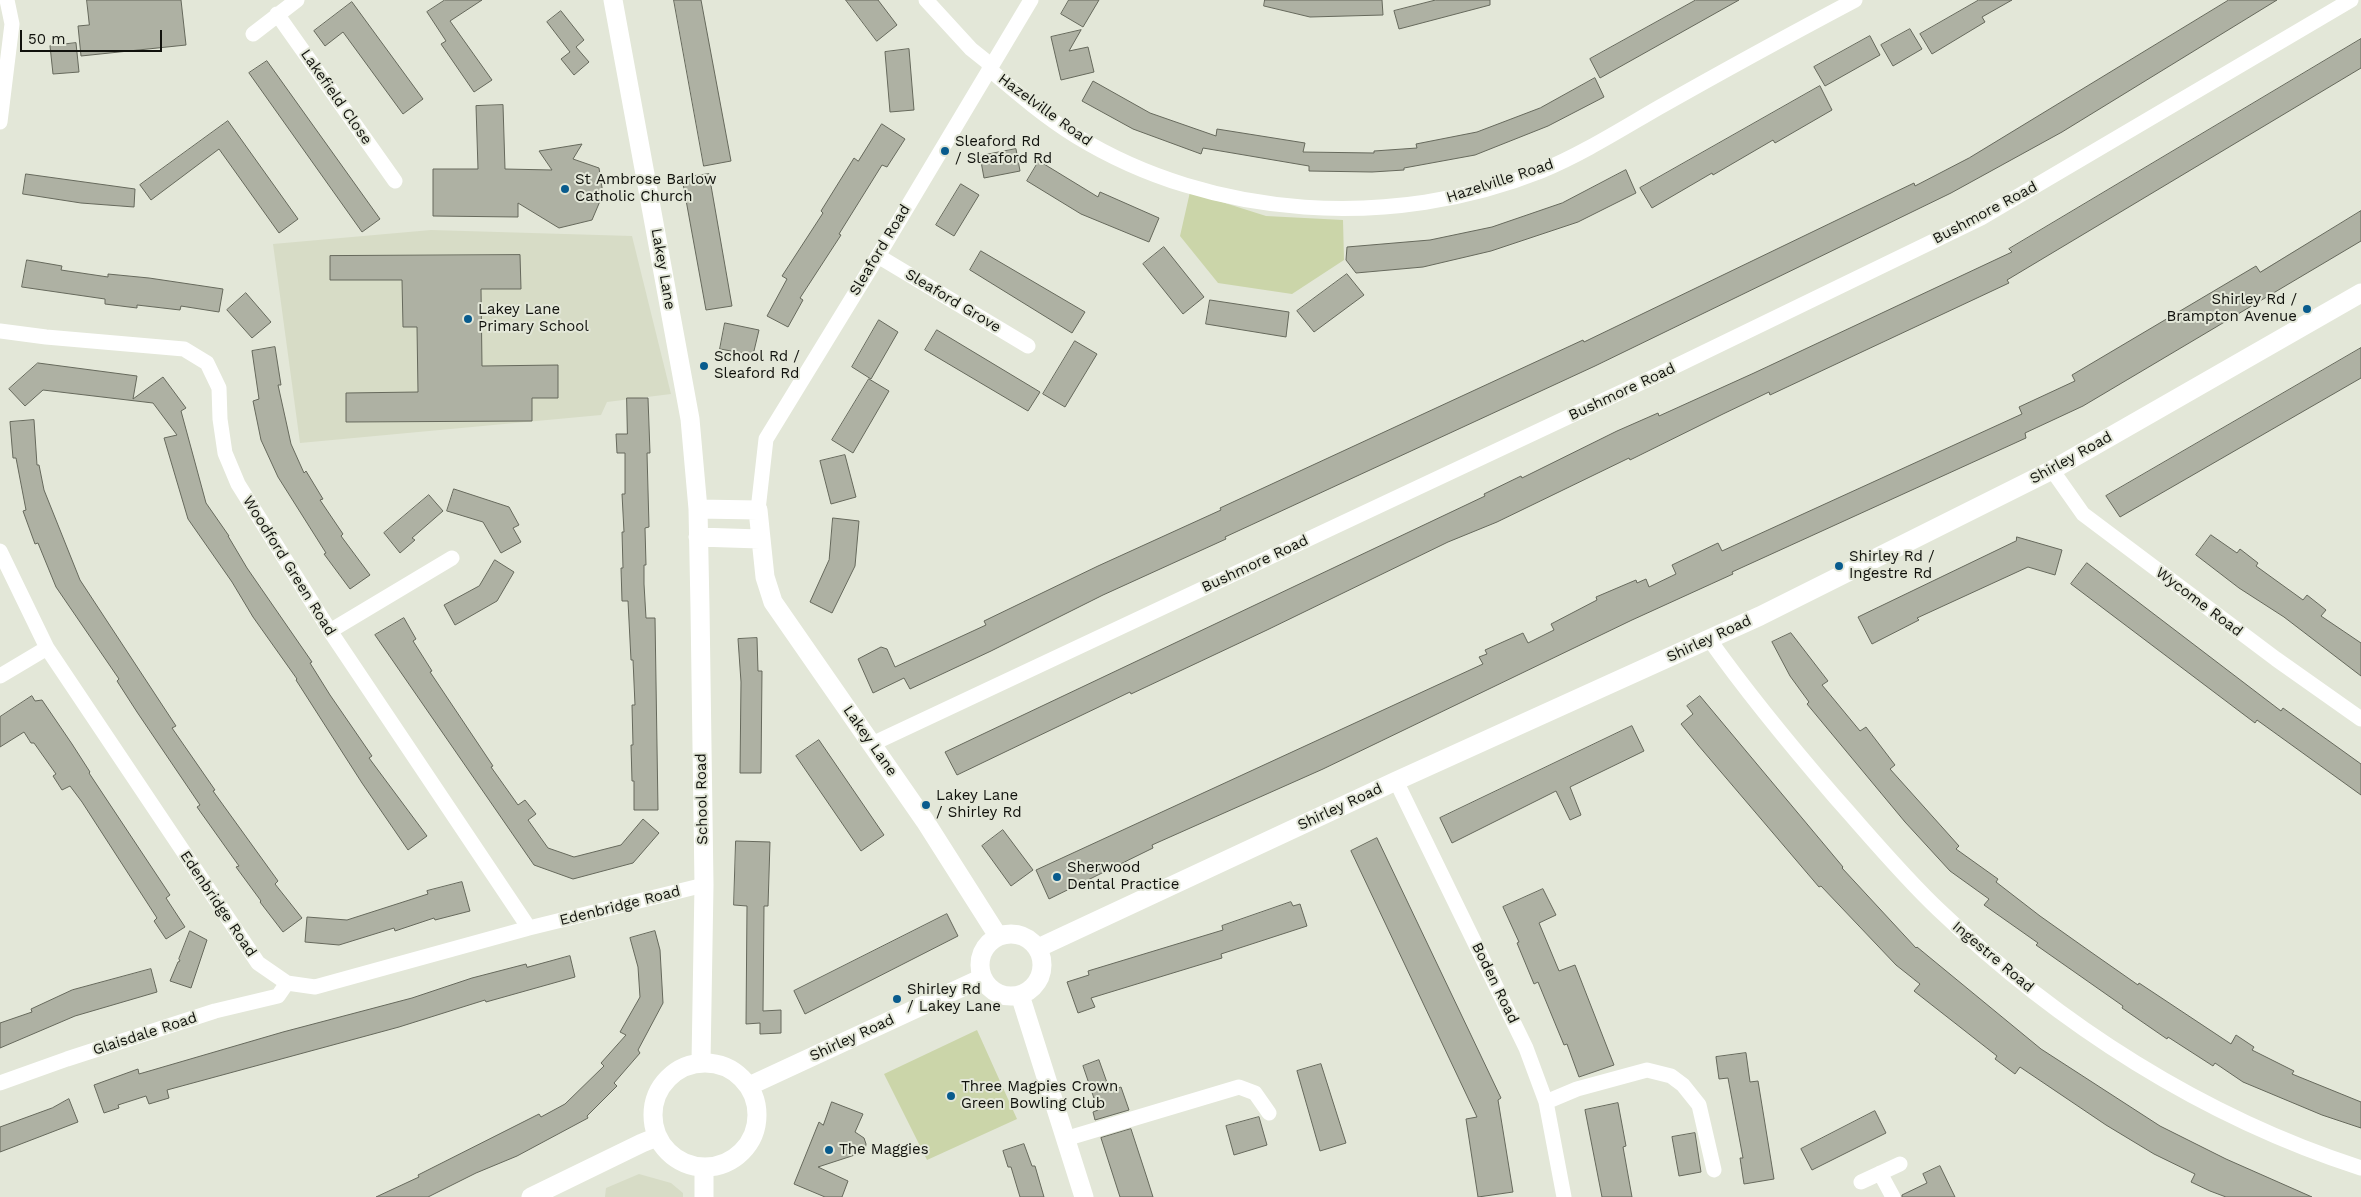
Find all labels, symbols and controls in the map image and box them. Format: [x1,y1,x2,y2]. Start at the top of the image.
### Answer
scale bar [22,20,165,52]
text: 50 m [28,30,65,48]
street label: Lakefield Close [296,46,376,148]
street label: Hazelville Road [995,70,1095,150]
place label: Sleaford Rd / Sleaford Rd [955,133,1052,168]
marker: Sleaford Rd / Sleaford Rd [939,145,951,157]
street label: Hazelville Road [1444,155,1556,207]
place label: St Ambrose Barlow Catholic Church [575,171,716,206]
street label: Bushmore Road [1930,178,2040,248]
marker: St Ambrose Barlow Catholic Church [559,183,571,195]
street label: Sleaford Road [846,201,914,299]
street label: Lakey Lane [647,227,679,311]
street label: Sleaford Grove [902,265,1004,337]
place label: Shirley Rd / Brampton Avenue [2167,291,2297,326]
place label: Lakey Lane Primary School [478,301,589,336]
marker: Shirley Rd / Brampton Avenue [2301,303,2313,315]
marker: Lakey Lane Primary School [462,313,474,325]
place label: School Rd / Sleaford Rd [714,348,800,383]
street label: Bushmore Road [1566,359,1678,425]
marker: School Rd / Sleaford Rd [698,360,710,372]
street label: Shirley Road [2027,428,2115,488]
street label: Woodford Green Road [239,493,339,639]
street label: Bushmore Road [1199,531,1311,597]
place label: Shirley Rd / Ingestre Rd [1849,548,1935,583]
marker: Shirley Rd / Ingestre Rd [1833,560,1845,572]
street label: Wycome Road [2152,563,2246,641]
street label: Shirley Road [1664,612,1754,666]
street label: Lakey Lane [839,702,901,780]
street label: School Road [692,753,712,845]
street label: Shirley Road [1295,780,1385,834]
place label: Lakey Lane / Shirley Rd [936,787,1022,822]
marker: Lakey Lane / Shirley Rd [920,799,932,811]
street label: Edenbridge Road [176,848,260,960]
place label: Sherwood Dental Practice [1067,859,1179,894]
marker: Sherwood Dental Practice [1051,871,1063,883]
street label: Edenbridge Road [558,882,682,930]
street label: Ingestre Road [1949,918,2037,996]
street label: Boden Road [1468,940,1522,1026]
place label: Shirley Rd / Lakey Lane [907,981,1001,1016]
marker: Shirley Rd / Lakey Lane [891,993,903,1005]
street label: Glaisdale Road [91,1009,199,1059]
street label: Shirley Road [807,1011,897,1065]
place label: Three Magpies Crown Green Bowling Club [961,1078,1118,1113]
marker: Three Magpies Crown Green Bowling Club [945,1090,957,1102]
place label: The Maggies [839,1141,929,1159]
marker: The Maggies [823,1144,835,1156]

